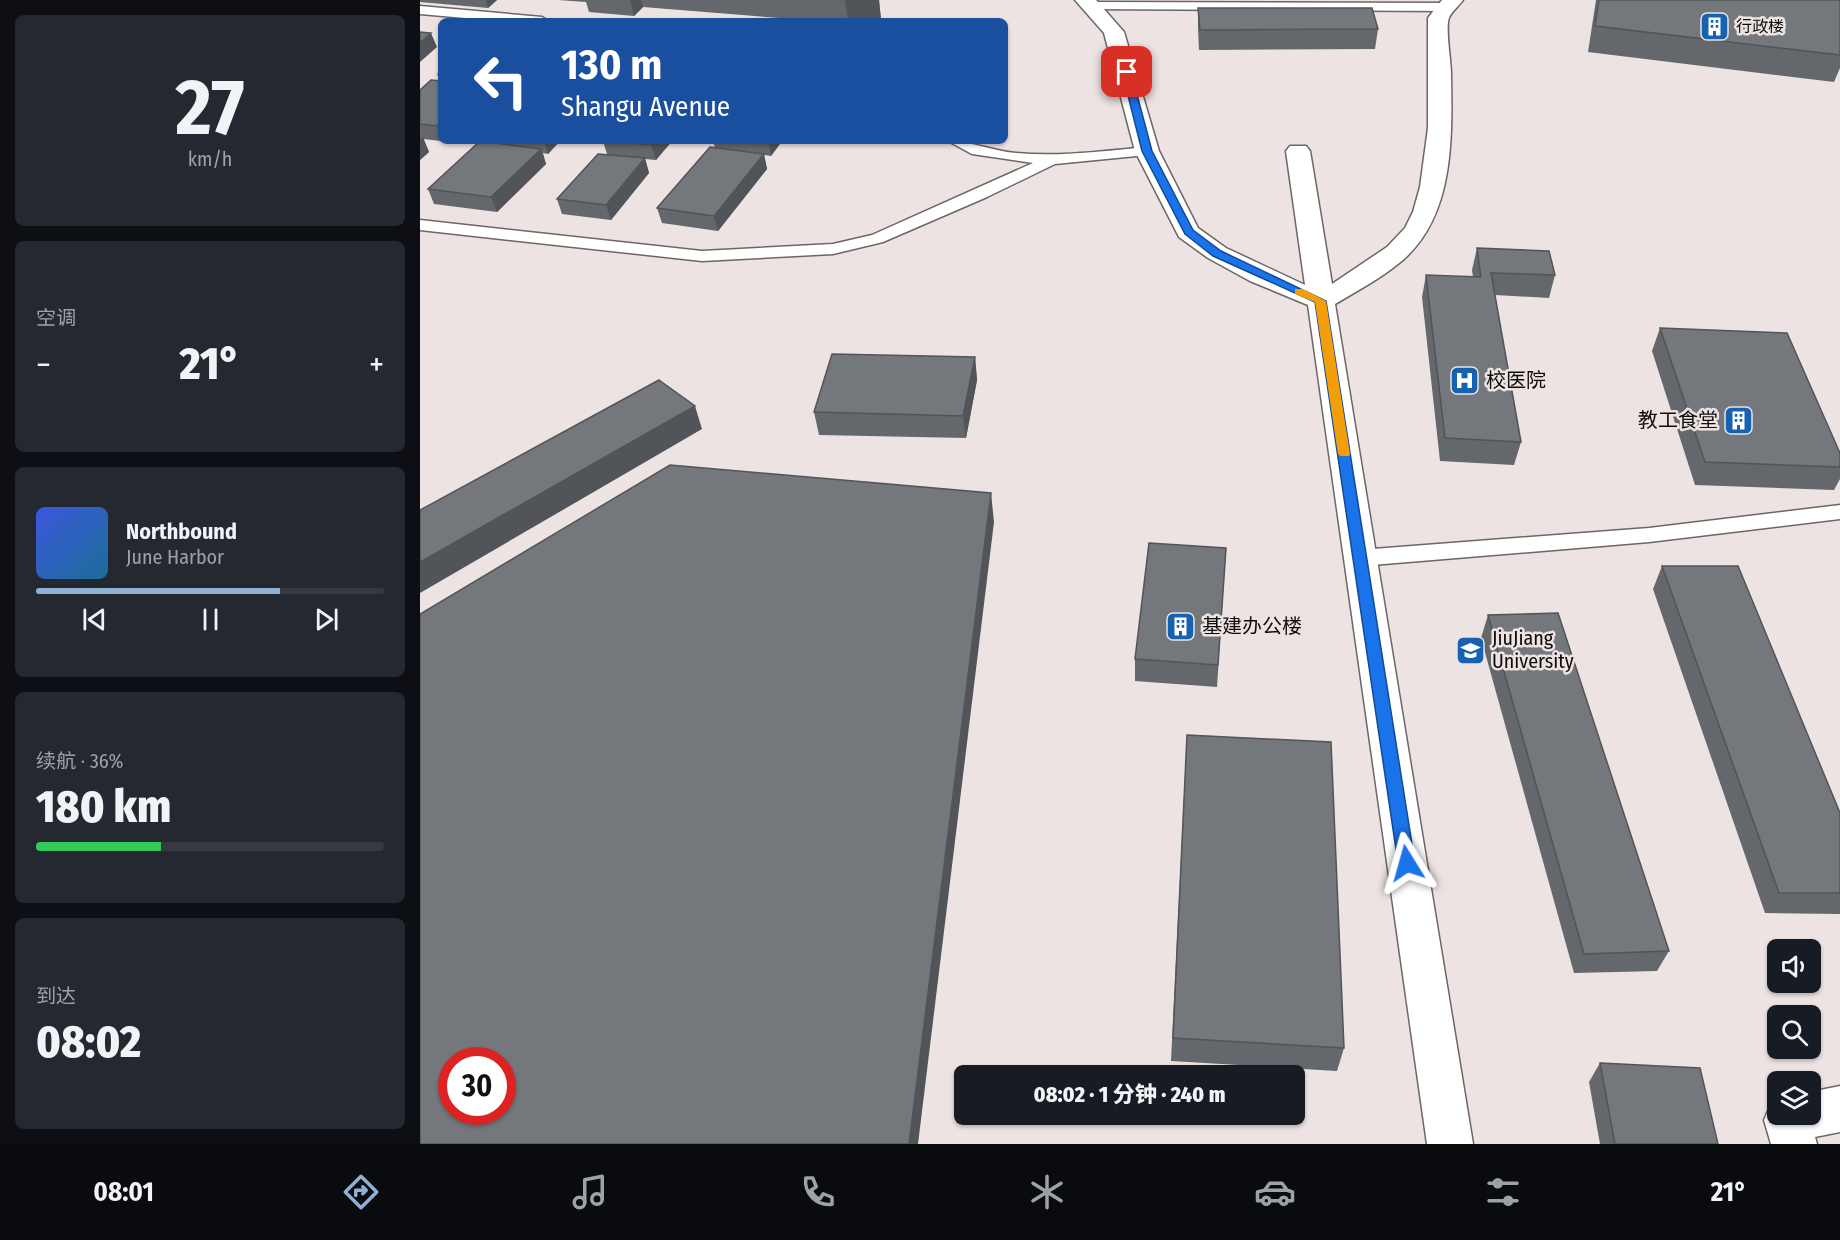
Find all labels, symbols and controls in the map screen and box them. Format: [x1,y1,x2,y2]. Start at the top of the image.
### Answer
building icon: 行政楼 [1699,10,1731,42]
place label: 行政楼 [1736,17,1784,36]
text: 130 m [561,40,662,90]
icon: left [462,42,540,120]
pin [1101,46,1152,97]
icon: arrive [1110,55,1143,88]
text: 27 [176,61,244,155]
text: Shangu Avenue [561,91,730,123]
text: km/h [188,147,232,171]
text: 空调 [36,306,76,330]
text: 21° [179,337,240,391]
text: − [36,345,51,385]
text: + [369,345,384,385]
hospital icon: 校医院 [1449,364,1481,396]
place label: 校医院 [1486,368,1546,392]
building icon: 教工食堂 [1723,404,1755,436]
place label: 教工食堂 [1638,408,1718,432]
text: Northbound [126,518,237,545]
text: June Harbor [126,545,224,569]
icon: previous [78,603,111,636]
icon: pause [194,603,227,636]
icon: next [310,603,343,636]
building icon: 基建办公楼 [1165,610,1197,642]
place label: 基建办公楼 [1202,614,1302,638]
place label: JiuJiang University [1492,626,1574,673]
school or university icon: JiuJiang University [1455,634,1487,666]
text: 续航 · 36% [36,749,124,773]
text: 180 km [36,780,171,834]
position arrow [1375,831,1439,895]
map controls [1767,939,1821,1125]
button: sound [1767,939,1821,993]
text: 到达 [36,984,76,1008]
button: search [1767,1005,1821,1059]
text: 08:02 [36,1015,141,1069]
speed limit sign: 30 [438,1047,516,1125]
button: layers [1767,1071,1821,1125]
text: 08:02 · 1 分钟 · 240 m [1034,1081,1225,1108]
icon: directions [340,1171,382,1213]
icon: music [569,1171,611,1213]
icon: phone [797,1171,839,1213]
icon: climate [1026,1171,1068,1213]
icon: car [1254,1171,1296,1213]
icon: filters [1482,1171,1524,1213]
text: 08:01 [93,1176,154,1208]
text: 21° [1711,1176,1747,1208]

